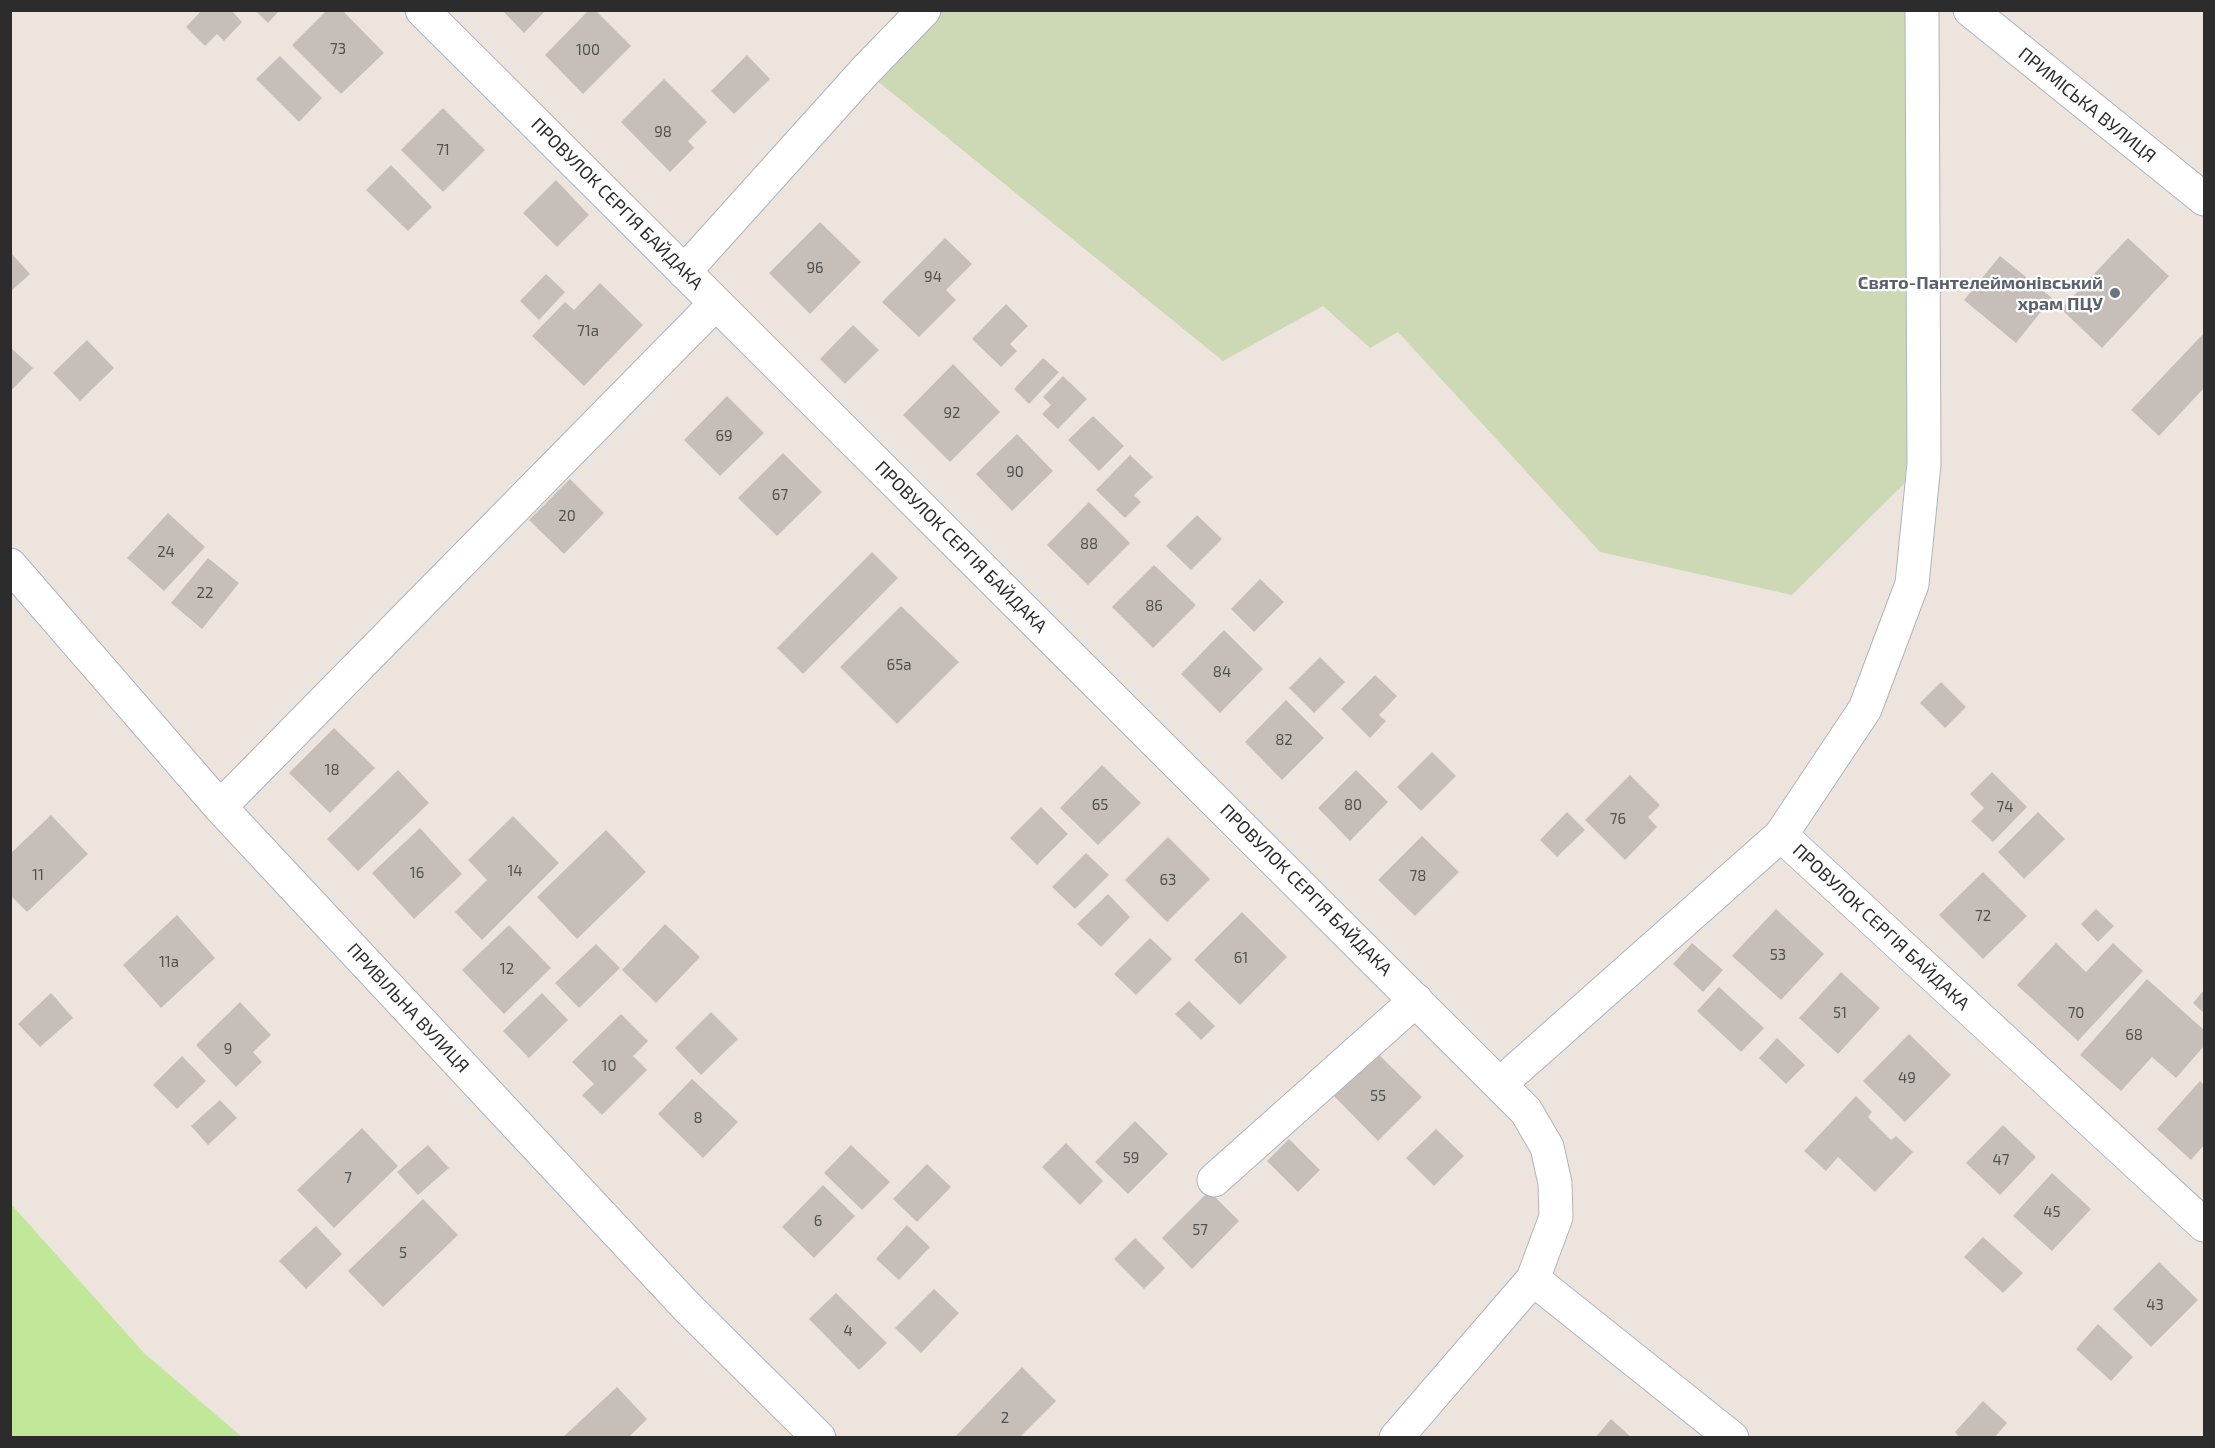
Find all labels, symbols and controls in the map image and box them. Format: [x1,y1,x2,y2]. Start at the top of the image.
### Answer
house number: 73 [330,40,346,58]
house number: 100 [576,41,600,59]
street label: ПРИМІСЬКА ВУЛИЦЯ [2014,43,2160,167]
street label: ПРОВУЛОК СЕРГІЯ БАЙДАКА [527,114,707,294]
house number: 98 [654,123,672,141]
house number: 71 [436,141,450,159]
house number: 96 [806,259,824,277]
house number: 94 [924,268,942,286]
place label: Свято-Пантелеймонівський храм ПЦУ [1858,272,2103,314]
marker: Свято-Пантелеймонівський храм ПЦУ [2108,286,2122,300]
house number: 71а [577,322,599,340]
house number: 92 [943,404,961,422]
house number: 69 [715,427,733,445]
street label: ПРОВУЛОК СЕРГІЯ БАЙДАКА [871,457,1051,637]
house number: 90 [1006,463,1024,481]
house number: 67 [772,486,788,504]
house number: 20 [558,507,576,525]
house number: 88 [1080,535,1098,553]
house number: 24 [157,543,175,561]
house number: 22 [197,584,213,602]
house number: 86 [1145,597,1163,615]
house number: 65а [887,656,911,674]
house number: 84 [1213,663,1231,681]
house number: 82 [1275,731,1293,749]
house number: 18 [324,761,340,779]
house number: 65 [1092,796,1108,814]
house number: 80 [1344,796,1362,814]
house number: 74 [1997,798,2013,816]
street label: ПРОВУЛОК СЕРГІЯ БАЙДАКА [1216,800,1396,980]
house number: 76 [1610,810,1626,828]
street label: ПРОВУЛОК СЕРГІЯ БАЙДАКА [1788,839,1974,1015]
house number: 14 [507,862,523,880]
house number: 16 [410,864,424,882]
house number: 11 [32,866,44,884]
house number: 78 [1410,867,1426,885]
house number: 63 [1160,871,1176,889]
house number: 72 [1975,907,1991,925]
street label: ПРИВІЛЬНА ВУЛИЦЯ [343,939,473,1077]
house number: 53 [1770,946,1786,964]
house number: 61 [1234,949,1248,967]
house number: 11а [159,953,179,971]
house number: 12 [500,960,514,978]
house number: 51 [1833,1004,1847,1022]
house number: 70 [2068,1004,2084,1022]
house number: 68 [2125,1026,2143,1044]
house number: 9 [224,1040,232,1058]
house number: 10 [601,1057,617,1075]
house number: 49 [1898,1069,1916,1087]
house number: 55 [1370,1087,1386,1105]
house number: 8 [693,1109,703,1127]
house number: 59 [1123,1149,1139,1167]
house number: 47 [1993,1151,2009,1169]
house number: 7 [344,1169,352,1187]
house number: 45 [2043,1203,2061,1221]
house number: 6 [814,1212,822,1230]
house number: 57 [1192,1221,1208,1239]
house number: 5 [399,1244,407,1262]
house number: 43 [2146,1296,2164,1314]
house number: 4 [843,1322,853,1340]
house number: 2 [1001,1409,1009,1427]

